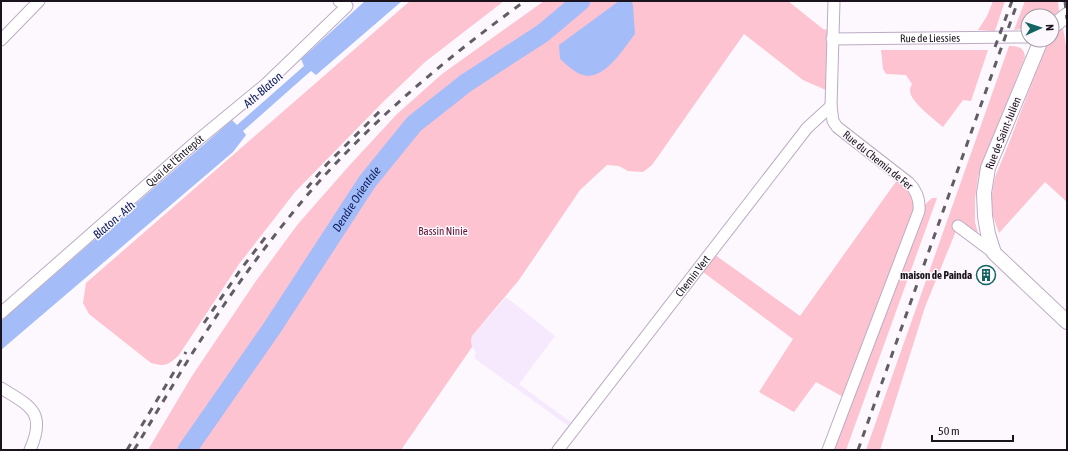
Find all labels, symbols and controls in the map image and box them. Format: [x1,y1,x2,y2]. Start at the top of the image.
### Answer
north arrow [1020,8,1060,48]
text: N [1044,24,1056,31]
street label: Rue de Liessies [900,32,960,44]
water label: Ath-Blaton [240,69,286,111]
street label: Rue de Saint-Julien [983,95,1023,171]
street label: Rue du Chemin de Fer [841,128,916,192]
street label: Quai de l'Entrepôt [143,132,206,189]
water label: Dendre Orientale [330,163,384,234]
water label: Blaton - Ath [90,198,138,242]
park label: Bassin Ninie [418,225,468,237]
street label: Chemin Vert [673,253,712,299]
building icon: maison de Painda [975,264,997,286]
place label: maison de Painda [900,269,972,281]
scale bar [932,417,1013,443]
text: 50 m [938,424,960,438]

